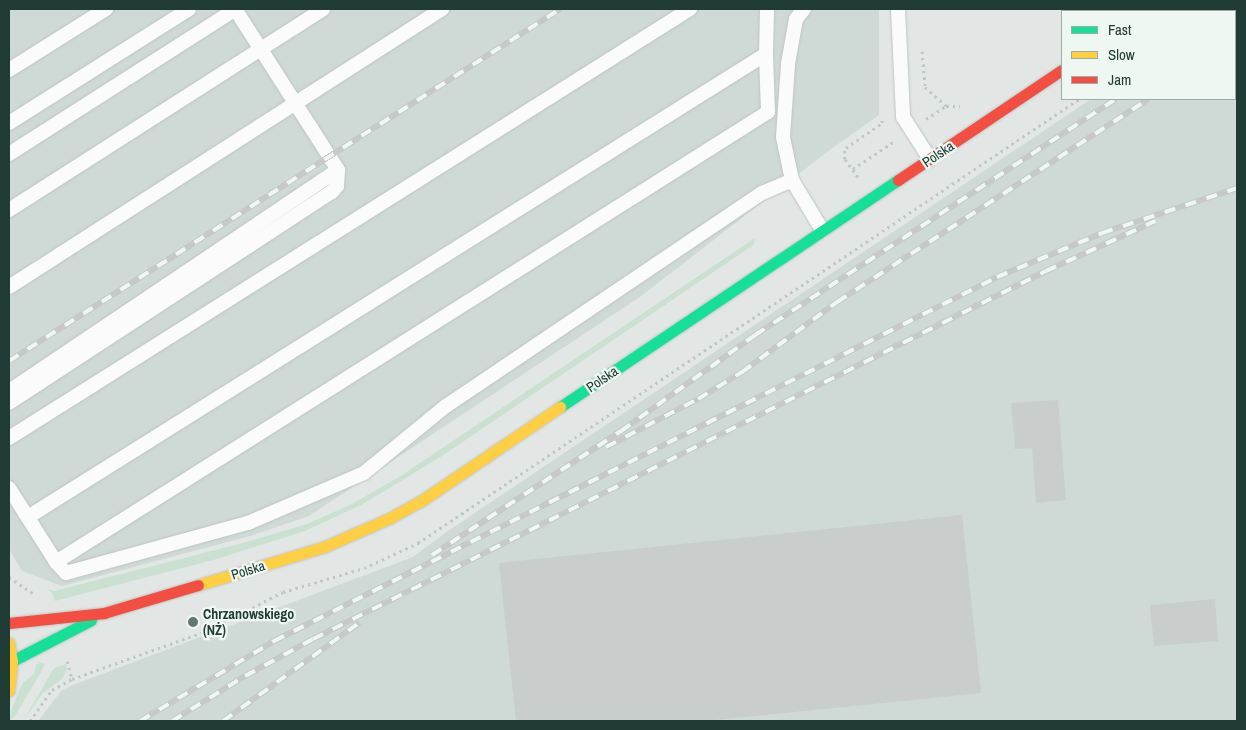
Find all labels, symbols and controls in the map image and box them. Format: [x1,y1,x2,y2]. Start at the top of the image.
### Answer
legend [1061,10,1236,100]
text: Fast [1108,19,1131,40]
text: Slow [1108,44,1135,65]
text: Jam [1108,69,1131,90]
street label: Polska [919,137,957,171]
street label: Polska [583,362,621,396]
street label: Polska [229,557,267,583]
place label: Chrzanowskiego (NŻ) [203,606,294,638]
marker: Chrzanowskiego (NŻ) [187,616,199,628]

